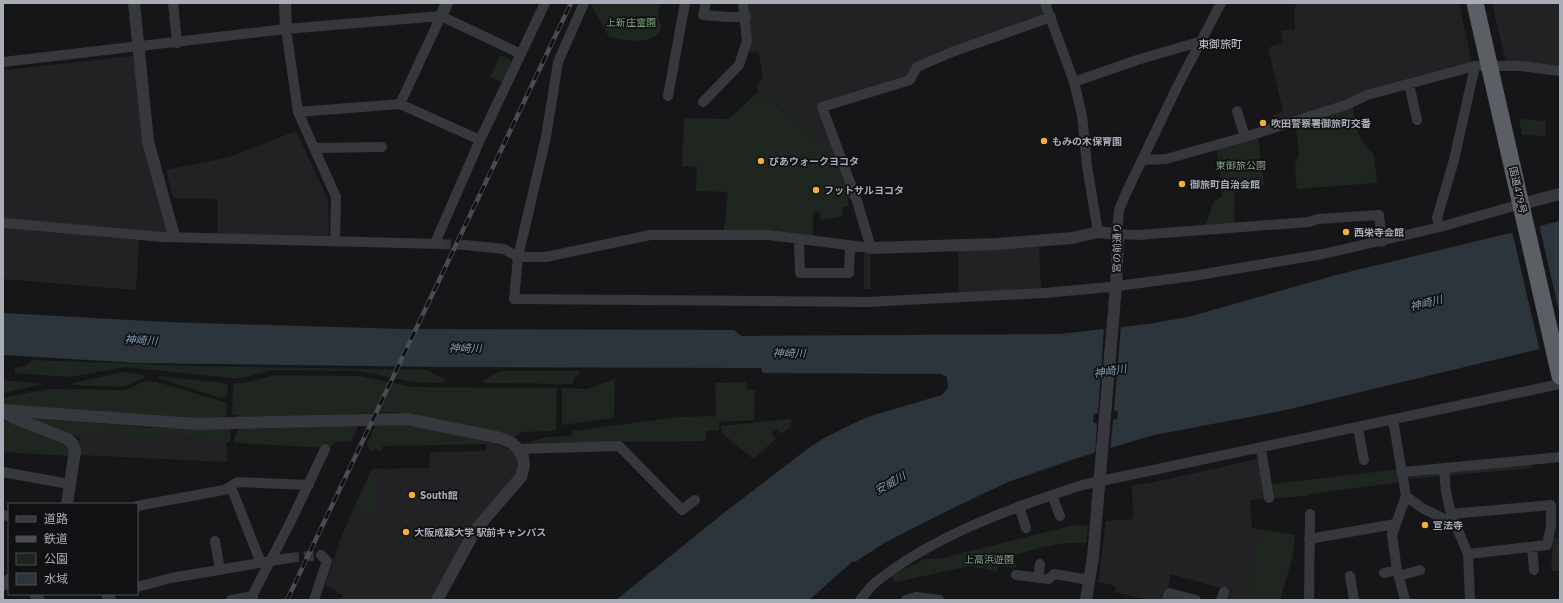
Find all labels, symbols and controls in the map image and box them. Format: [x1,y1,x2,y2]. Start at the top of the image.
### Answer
park label: 上新庄霊園 [606,16,656,29]
district label: 東御旅町 [1198,37,1242,51]
place label: 吹田警察署御旅町交番 [1271,117,1371,130]
marker: 吹田警察署御旅町交番 [1258,118,1268,128]
place label: もみの木保育園 [1052,135,1122,148]
marker: もみの木保育園 [1039,136,1049,146]
place label: ぴあウォークヨコタ [769,155,859,168]
marker: ぴあウォークヨコタ [756,156,766,166]
park label: 東御旅公園 [1216,159,1266,172]
street label: 国道479号 [1506,165,1530,215]
place label: 御旅町自治会館 [1189,178,1260,191]
marker: 御旅町自治会館 [1177,179,1187,189]
place label: フットサルヨコタ [824,184,904,197]
marker: フットサルヨコタ [811,185,821,195]
street label: 宮の前通り [1110,223,1124,273]
place label: 西栄寺会館 [1354,226,1404,239]
marker: 西栄寺会館 [1341,227,1351,237]
water label: 神崎川 [1408,292,1445,314]
water label: 神崎川 [124,332,159,348]
water label: 神崎川 [448,341,483,355]
water label: 神崎川 [772,346,807,360]
water label: 神崎川 [1093,361,1128,380]
water label: 安威川 [872,468,909,497]
place label: South館 [420,489,458,502]
marker: South館 [407,490,417,500]
legend [8,503,138,595]
text: 道路 [44,511,68,526]
place label: 宣法寺 [1433,519,1463,532]
marker: 宣法寺 [1420,520,1430,530]
place label: 大阪成蹊大学 駅前キャンパス [414,526,546,539]
marker: 大阪成蹊大学 駅前キャンパス [401,527,411,537]
text: 鉄道 [44,531,68,546]
text: 公園 [44,551,68,566]
park label: 上高浜遊園 [964,553,1014,566]
text: 水域 [44,571,68,586]

